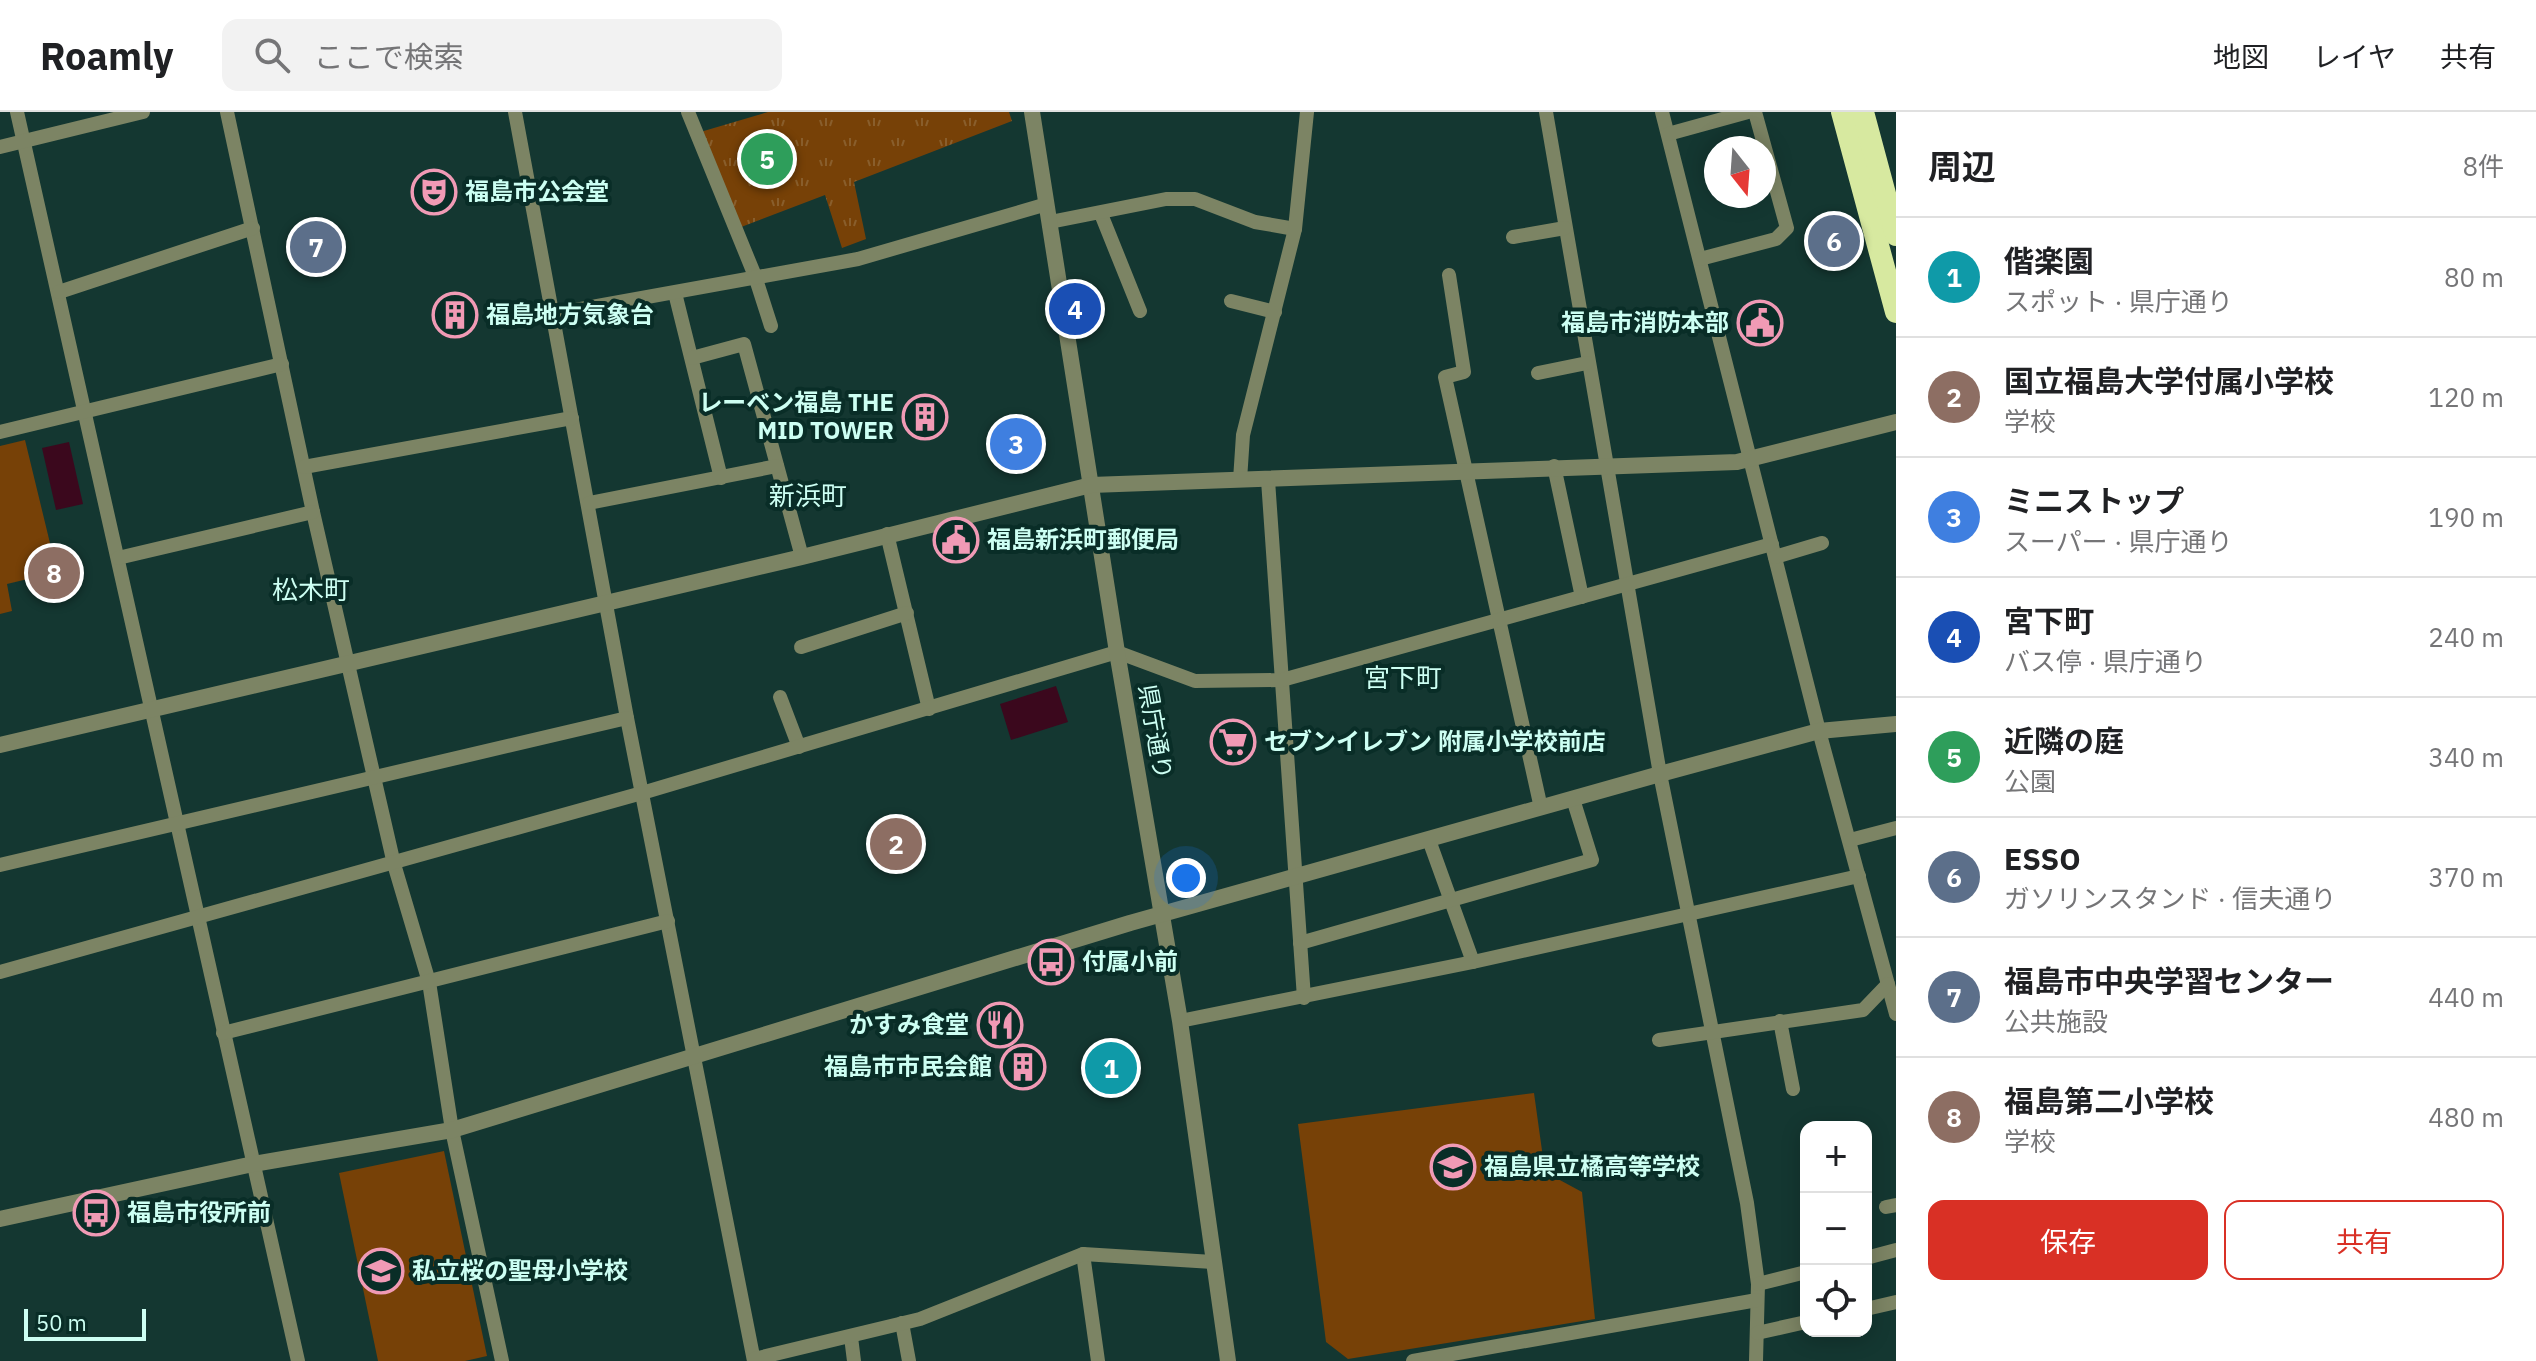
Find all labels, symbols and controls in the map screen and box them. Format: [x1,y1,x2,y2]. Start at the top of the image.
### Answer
search box [222,19,782,91]
text: Roamly [40,31,174,80]
icon: search [250,33,294,77]
text: ここで検索 [314,37,464,76]
text: 地図 [2213,38,2269,75]
text: レイヤ [2313,38,2396,75]
text: 共有 [2440,38,2496,75]
pin: 5 [741,129,793,189]
north arrow [1704,136,1776,208]
text: 周辺 [1928,144,1996,188]
text: 8件 [2462,149,2504,183]
theatre icon: 福島市公会堂 [410,168,458,216]
place label: 福島市公会堂 [465,175,609,207]
pin: 6 [1808,211,1860,271]
pin: 7 [290,217,342,277]
text: 偕楽園 [2004,241,2094,280]
text: 1 [1946,260,1962,294]
text: 80 m [2444,260,2504,294]
pin: 4 [1049,279,1101,339]
text: スポット · 県庁通り [2004,284,2233,318]
building icon: 福島地方気象台 [431,291,479,339]
place label: 福島地方気象台 [486,298,654,330]
public building icon: 福島市消防本部 [1736,299,1784,347]
place label: 福島市消防本部 [1561,306,1729,338]
text: 国立福島大学付属小学校 [2004,361,2334,400]
text: 2 [1946,380,1962,414]
text: 120 m [2428,380,2504,414]
place label: レーベン福島 THE MID TOWER [698,386,894,446]
building icon: レーベン福島 THE MID TOWER [901,393,949,441]
text: 学校 [2004,404,2056,438]
pin: 3 [990,414,1042,474]
district label: 新浜町 [769,478,847,512]
text: ミニストップ [2004,481,2184,520]
text: 3 [1946,500,1962,534]
text: 190 m [2428,500,2504,534]
public building icon: 福島新浜町郵便局 [932,516,980,564]
place label: 福島新浜町郵便局 [987,523,1179,555]
text: スーパー · 県庁通り [2004,524,2233,558]
pin: 8 [28,543,80,603]
district label: 松木町 [272,572,350,606]
text: 宮下町 [2004,601,2094,640]
text: 4 [1946,620,1962,654]
text: 240 m [2428,620,2504,654]
text: バス停 · 県庁通り [2004,644,2207,678]
district label: 宮下町 [1364,660,1442,694]
street label: 県庁通り [1132,682,1180,782]
supermarket icon: セブンイレブン 附属小学校前店 [1209,718,1257,766]
text: 近隣の庭 [2004,721,2124,760]
place label: セブンイレブン 附属小学校前店 [1264,725,1606,757]
text: 5 [1946,740,1962,774]
text: 340 m [2428,740,2504,774]
text: 公園 [2004,764,2056,798]
pin: 2 [870,814,922,874]
text: ESSO [2004,839,2081,878]
your location [1166,858,1206,898]
text: 6 [1946,860,1962,894]
text: 370 m [2428,860,2504,894]
text: ガソリンスタンド · 信夫通り [2004,881,2336,915]
bus stop icon: 付属小前 [1027,938,1075,986]
place label: 付属小前 [1082,945,1178,977]
text: 福島市中央学習センター [2004,961,2334,1000]
text: 7 [1946,980,1962,1014]
text: 440 m [2428,980,2504,1014]
restaurant icon: かすみ食堂 [976,1001,1024,1049]
text: 公共施設 [2004,1004,2108,1038]
place label: かすみ食堂 [849,1008,969,1040]
pin: 1 [1085,1038,1137,1098]
building icon: 福島市市民会館 [999,1043,1047,1091]
place label: 福島市市民会館 [824,1050,992,1082]
text: 福島第二小学校 [2004,1081,2214,1120]
text: 8 [1946,1100,1962,1134]
text: 480 m [2428,1100,2504,1134]
map controls [1800,1121,1872,1337]
button: + [1800,1121,1872,1193]
text: 学校 [2004,1124,2056,1158]
school or university icon: 福島県立橘高等学校 [1429,1143,1477,1191]
place label: 福島県立橘高等学校 [1484,1150,1700,1182]
bus stop icon: 福島市役所前 [72,1189,120,1237]
button: − [1800,1193,1872,1265]
place label: 福島市役所前 [127,1196,271,1228]
button: 保存 [1928,1200,2208,1280]
button: 共有 [2224,1200,2504,1280]
school or university icon: 私立桜の聖母小学校 [357,1247,405,1295]
place label: 私立桜の聖母小学校 [412,1254,628,1286]
button: locate [1800,1265,1872,1337]
scale bar [24,1305,146,1341]
text: 50 m [36,1308,87,1337]

